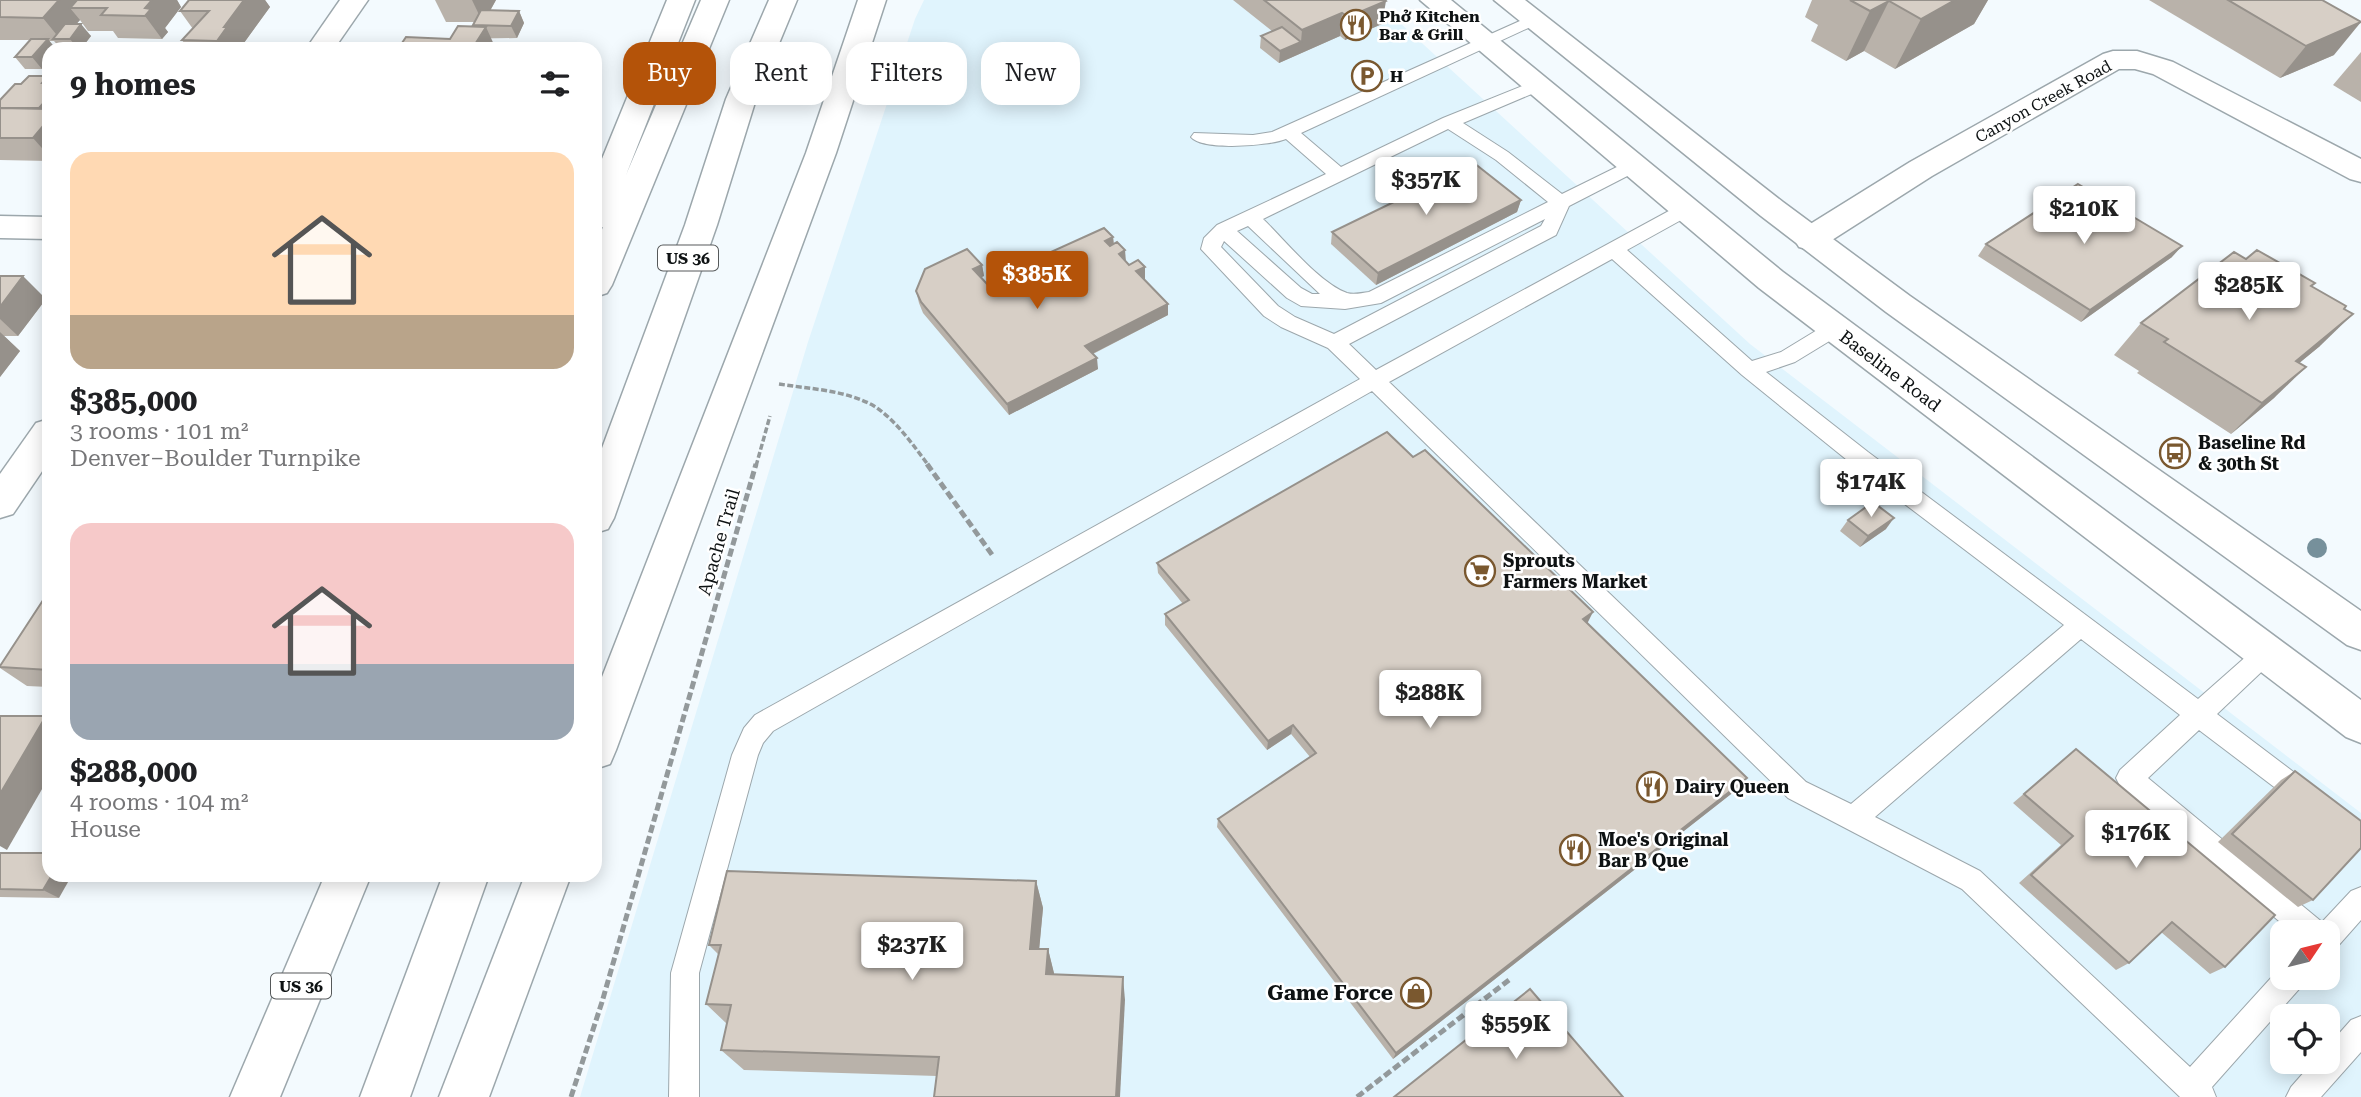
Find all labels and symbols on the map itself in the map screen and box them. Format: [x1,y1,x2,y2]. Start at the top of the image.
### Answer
place label: Phở Kitchen Bar & Grill [1379,7,1480,44]
restaurant icon: Phở Kitchen Bar & Grill [1339,8,1373,42]
street label: Canyon Creek Road [1972,56,2115,147]
parking icon: H [1350,59,1384,93]
place label: H [1390,67,1403,86]
pin: $357K [1377,158,1475,217]
pin: $210K [2035,187,2133,246]
road number: US 36 [658,246,718,270]
pin: $385K [988,252,1086,311]
pin: $285K [2200,262,2298,322]
street label: Baseline Road [1835,326,1945,416]
place label: Baseline Rd & 30th St [2198,432,2306,474]
bus stop icon: Baseline Rd & 30th St [2158,436,2192,470]
pin: $174K [1822,460,1920,519]
street label: Apache Trail [693,486,744,598]
place label: Sprouts Farmers Market [1503,550,1648,592]
supermarket icon: Sprouts Farmers Market [1463,554,1497,588]
pin: $288K [1381,670,1479,730]
restaurant icon: Dairy Queen [1635,770,1669,804]
place label: Dairy Queen [1675,776,1789,797]
pin: $176K [2087,810,2185,870]
place label: Moe's Original Bar B Que [1598,829,1729,871]
restaurant icon: Moe's Original Bar B Que [1558,833,1592,867]
north arrow [2270,920,2340,990]
pin: $237K [863,922,961,982]
road number: US 36 [271,974,331,998]
shop icon: Game Force [1399,976,1433,1010]
place label: Game Force [1267,981,1393,1005]
pin: $559K [1467,1002,1565,1061]

